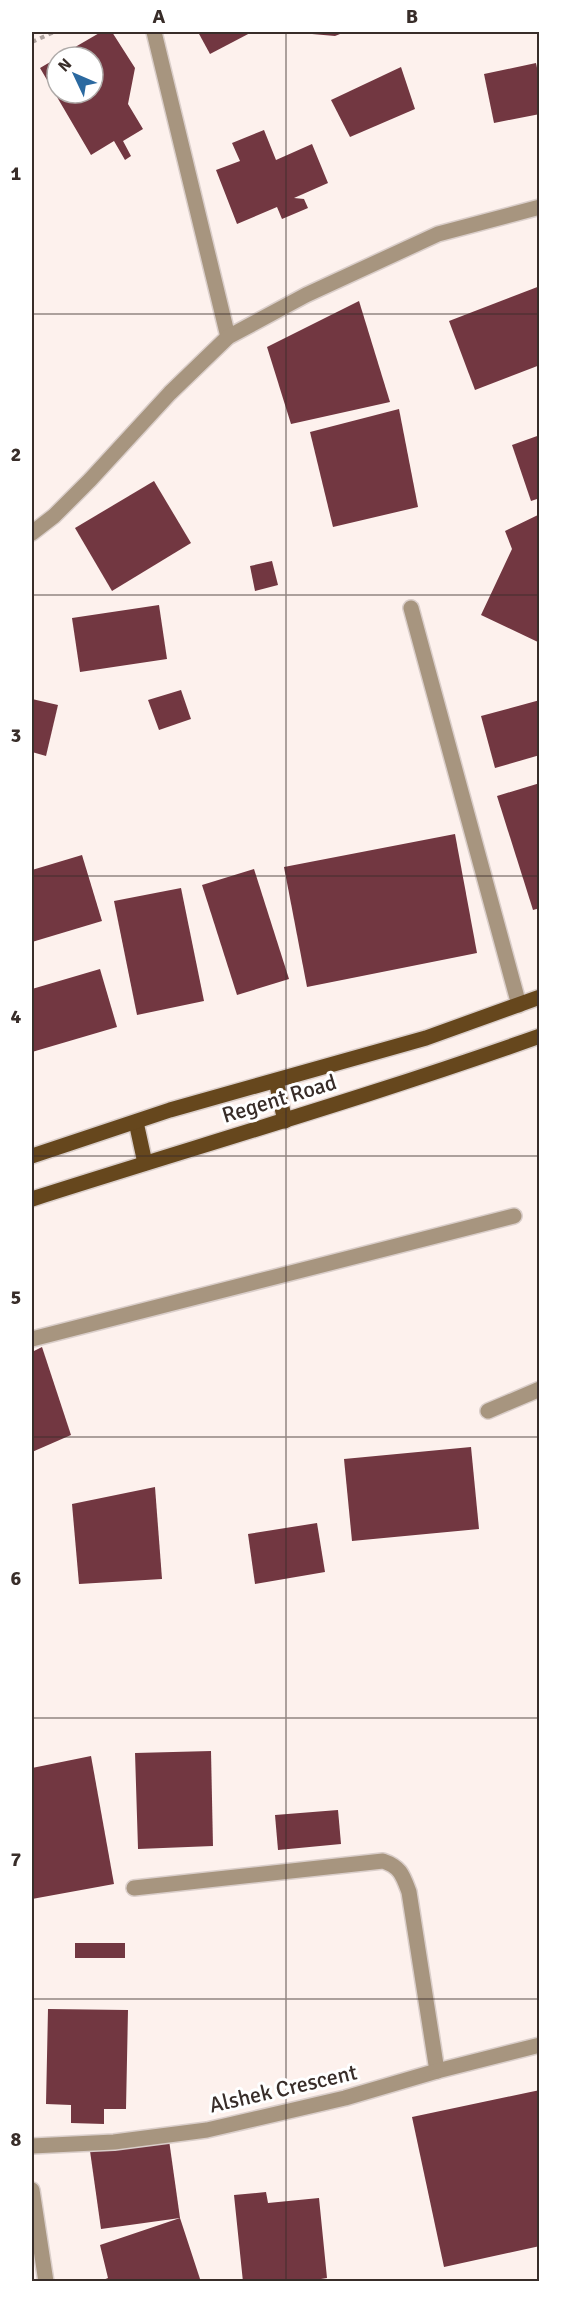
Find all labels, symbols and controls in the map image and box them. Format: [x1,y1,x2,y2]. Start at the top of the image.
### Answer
text: A [153,4,166,29]
text: B [406,4,418,29]
north arrow [45,45,105,105]
text: N [54,54,76,76]
text: 1 [11,161,22,186]
text: 2 [11,442,21,467]
text: 3 [11,723,21,748]
text: 4 [11,1004,22,1029]
street label: Regent Road [219,1068,340,1129]
text: 5 [11,1285,21,1310]
text: 6 [11,1566,22,1591]
text: 7 [11,1847,22,1872]
street label: Alshek Crescent [207,2058,360,2119]
text: 8 [11,2127,22,2152]

